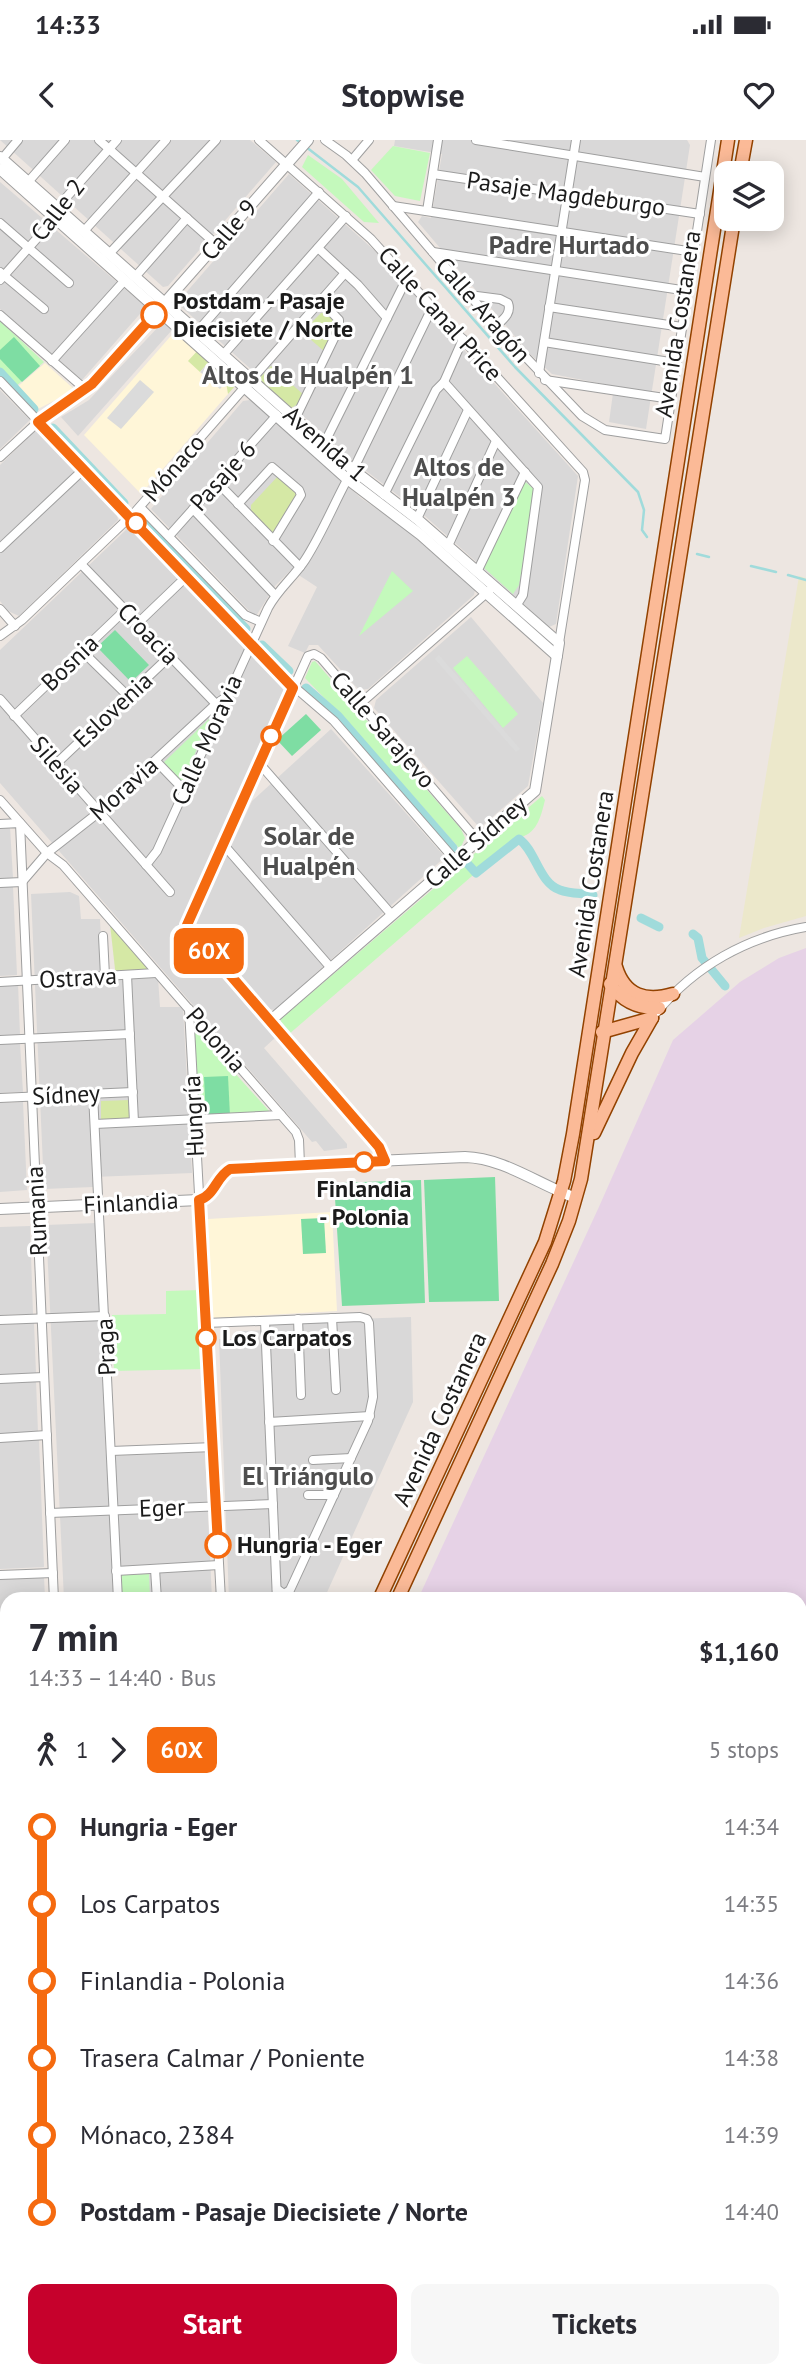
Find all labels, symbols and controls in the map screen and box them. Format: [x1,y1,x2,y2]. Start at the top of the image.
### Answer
text: 14:33 [35,8,101,41]
text: Stopwise [341,74,465,116]
icon: back [28,76,66,114]
icon: heart [740,76,778,114]
map controls [714,161,784,231]
button: layers [714,161,784,231]
street label: Pasaje Magdeburgo [465,164,667,223]
street label: Calle 2 [24,172,92,247]
street label: Calle 9 [194,193,264,267]
district label: Padre Hurtado [489,228,649,261]
street label: Avenida Costanera [647,228,708,420]
street label: Calle Canal Price [372,240,509,388]
street label: Calle Aragón [429,250,538,369]
place label: Postdam - Pasaje Diecisiete / Norte [173,285,353,344]
marker: Postdam - Pasaje Diecisiete / Norte [141,302,167,328]
district label: Altos de Hualpén 1 [202,358,414,391]
street label: Avenida 1 [277,399,373,488]
street label: Mónaco [136,427,212,508]
street label: Pasaje 6 [183,434,262,517]
district label: Altos de Hualpén 3 [402,450,516,513]
unlabelled marker [126,513,146,533]
street label: Croacia [111,596,186,672]
street label: Bosnia [34,628,105,698]
street label: Eslovenia [66,665,159,754]
street label: Calle Sarajevo [324,665,443,794]
street label: Calle Moravia [164,670,249,810]
unlabelled marker [261,726,281,746]
street label: Silesia [24,729,91,800]
street label: Moravia [83,750,164,828]
street label: Avenida Costanera [560,788,621,980]
street label: Calle Sídney [418,789,533,895]
district label: Solar de Hualpén [263,819,355,882]
line badge: 60X [169,928,249,974]
text: 60X [188,935,230,966]
street label: Ostrava [38,960,118,995]
street label: Polonia [179,1001,253,1079]
street label: Hungría [176,1074,211,1158]
street label: Sídney [31,1077,101,1112]
marker: Finlandia - Polonia [354,1152,374,1172]
street label: Rumania [19,1165,54,1257]
place label: Finlandia - Polonia [316,1173,412,1232]
street label: Finlandia [83,1185,179,1220]
street label: Praga [89,1318,122,1377]
place label: Los Carpatos [222,1322,352,1353]
street label: Avenida Costanera [386,1327,493,1511]
marker: Los Carpatos [196,1328,216,1348]
district label: El Triángulo [242,1459,374,1492]
street label: Eger [138,1491,186,1524]
place label: Hungria - Eger [237,1529,383,1560]
marker: Hungria - Eger [205,1532,231,1558]
text: 7 min [28,1612,119,1661]
text: $1,160 [699,1635,779,1668]
text: 14:33 – 14:40 · Bus [28,1663,216,1692]
icon: walk [28,1731,66,1769]
icon: forward [99,1731,137,1769]
text: 60X [161,1734,203,1765]
text: 1 [76,1735,89,1764]
text: 5 stops [709,1735,779,1764]
text: Hungria - Eger [80,1810,237,1843]
text: 14:34 [724,1812,779,1841]
text: Los Carpatos [80,1887,220,1920]
text: 14:35 [724,1889,779,1918]
text: Finlandia - Polonia [80,1964,285,1997]
text: 14:36 [724,1966,779,1995]
text: Trasera Calmar / Poniente [80,2041,365,2074]
text: 14:38 [724,2043,779,2072]
text: Mónaco, 2384 [80,2118,234,2151]
text: 14:39 [724,2120,779,2149]
text: Postdam - Pasaje Diecisiete / Norte [80,2195,468,2228]
text: 14:40 [724,2197,779,2226]
button: Start [28,2284,397,2364]
button: Tickets [411,2284,779,2364]

